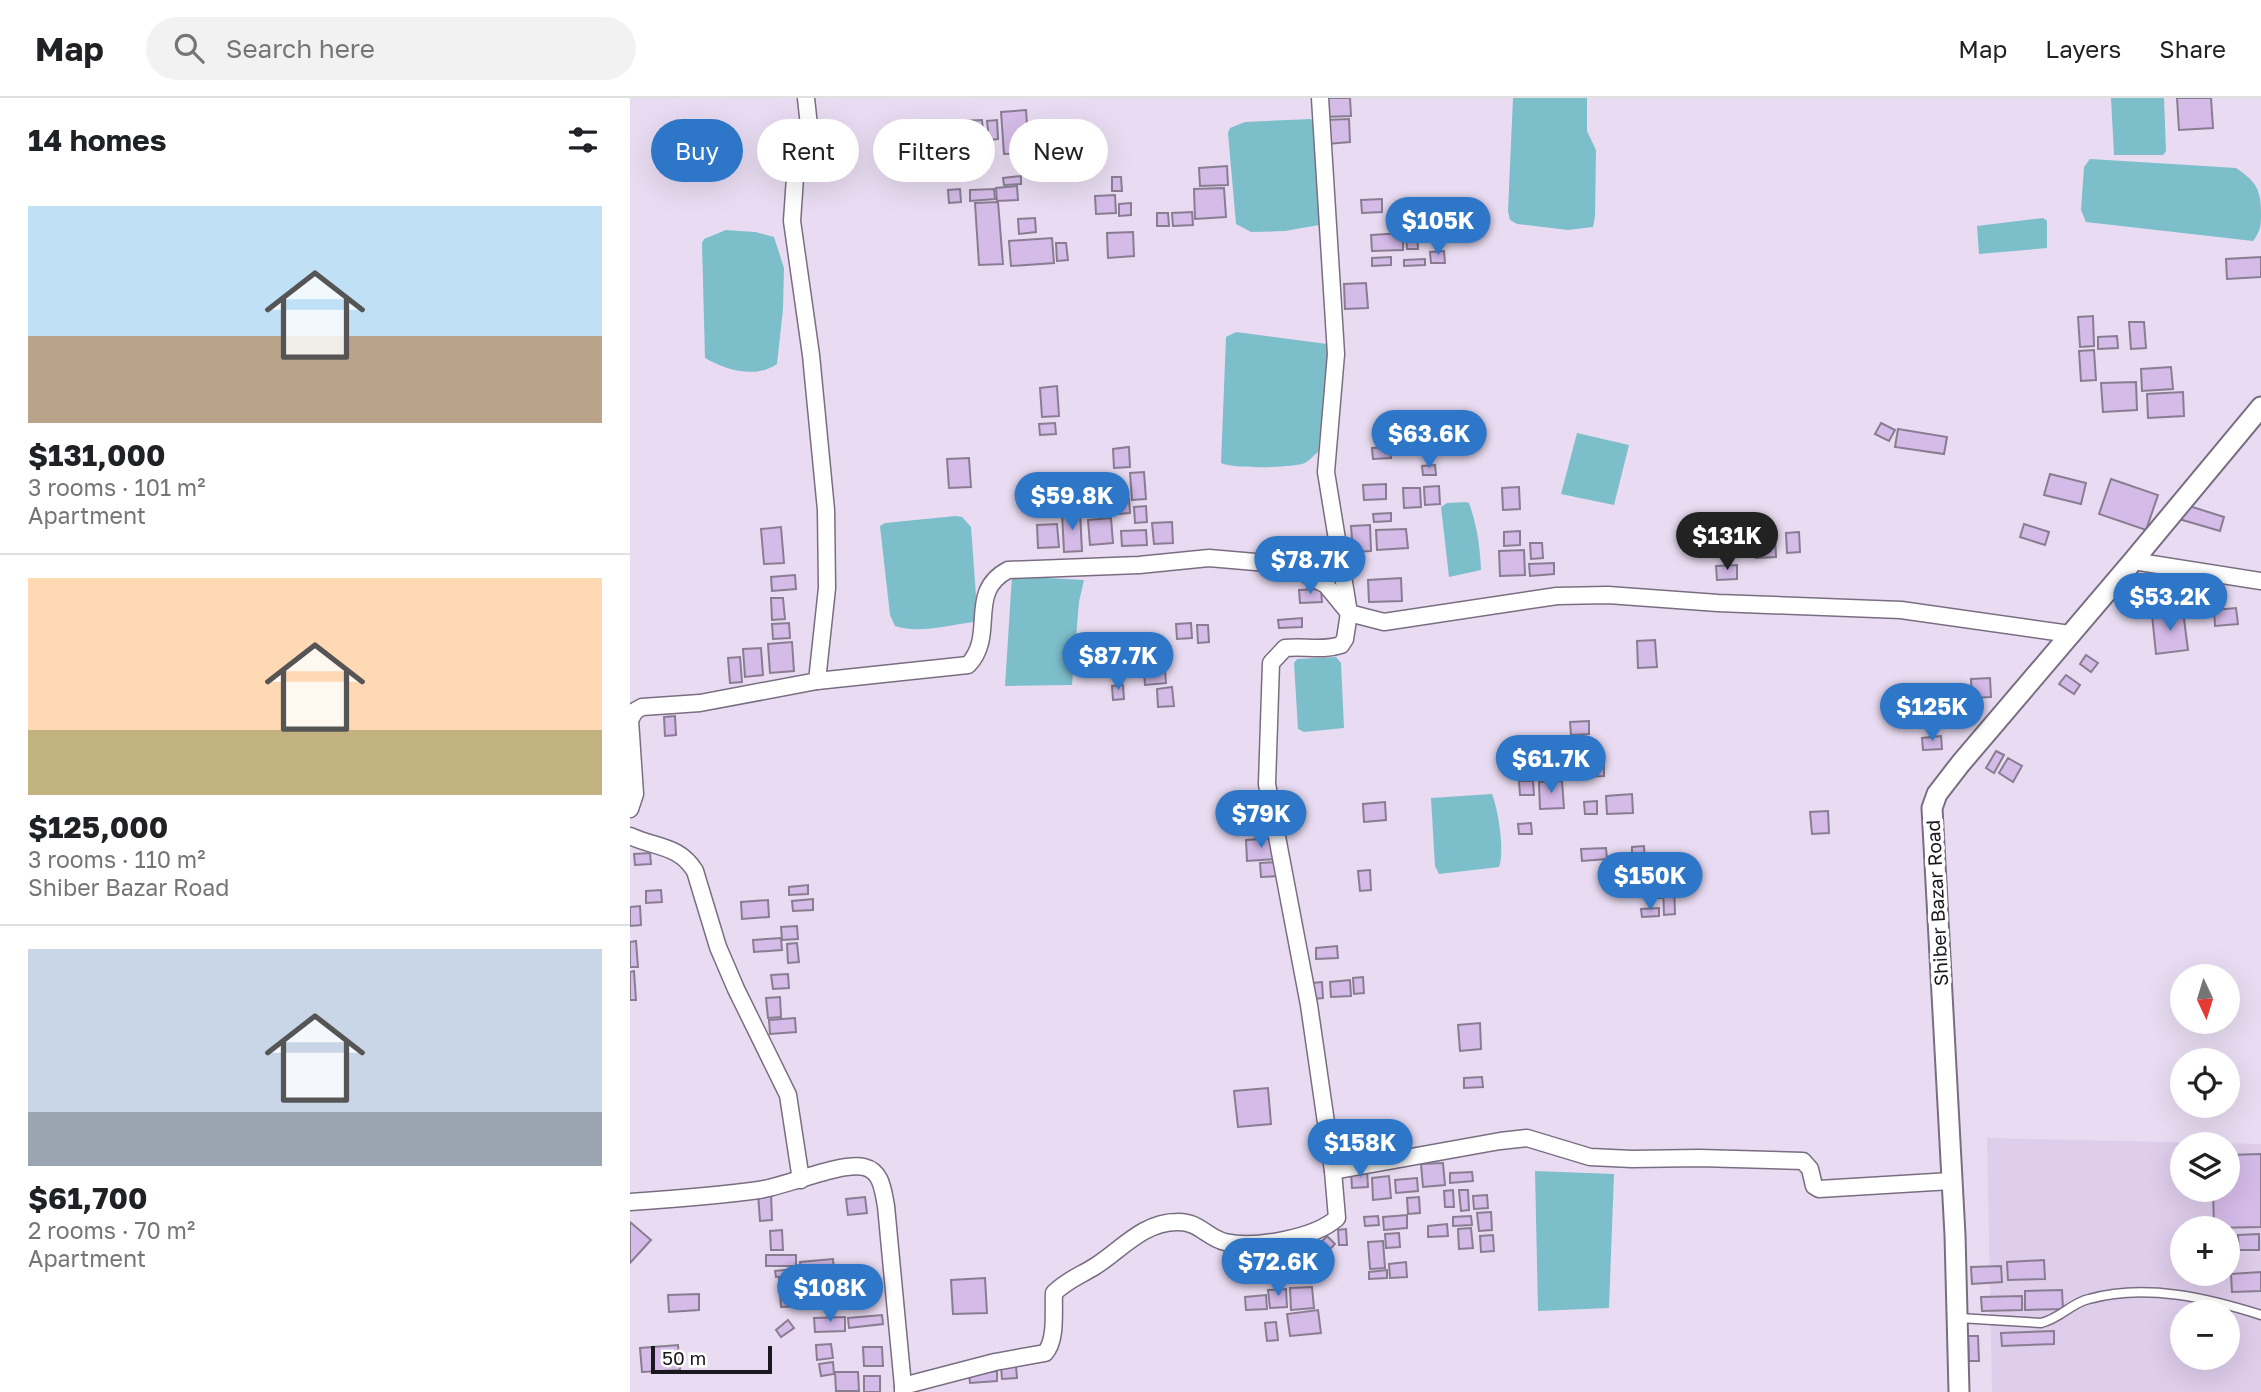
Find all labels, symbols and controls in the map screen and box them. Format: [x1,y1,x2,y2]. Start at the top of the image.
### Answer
search box [146,17,636,80]
text: Map [35,29,104,68]
icon: search [170,29,208,67]
text: Search here [226,33,375,64]
text: Map [1958,34,2007,63]
text: Layers [2045,34,2121,63]
text: Share [2159,34,2226,63]
chip: Buy [651,119,743,182]
chip: Rent [757,119,859,182]
chip: Filters [873,119,995,182]
chip: New [1009,119,1108,182]
icon: filters [564,121,602,159]
text: 14 homes [28,122,167,158]
pin: $105K [1389,198,1487,257]
text: $105K [1402,206,1474,234]
icon: home [252,252,378,378]
pin: $63.6K [1372,410,1486,470]
text: $63.6K [1388,419,1470,447]
text: $131,000 [28,437,165,473]
pin: $59.8K [1015,472,1129,532]
text: 3 rooms · 101 m² [28,473,205,501]
text: $59.8K [1031,481,1113,509]
text: Apartment [28,501,146,529]
pin: $131K [1678,512,1776,572]
text: $131K [1692,521,1762,549]
pin: $78.7K [1253,536,1367,596]
text: $78.7K [1270,545,1350,573]
pin: $53.2K [2113,574,2227,633]
text: $53.2K [2129,582,2211,610]
icon: home [252,624,378,750]
pin: $87.7K [1061,632,1175,692]
text: $87.7K [1078,641,1158,669]
pin: $125K [1883,684,1981,743]
text: $125K [1896,692,1968,720]
pin: $61.7K [1494,736,1608,795]
text: $61.7K [1512,744,1590,772]
pin: $79K [1220,790,1302,850]
text: $79K [1231,799,1291,827]
text: $125,000 [28,809,168,845]
street label: Shiber Bazar Road [1921,819,1952,987]
text: 3 rooms · 110 m² [28,845,205,873]
pin: $150K [1601,852,1699,912]
text: $150K [1614,861,1686,889]
text: Shiber Bazar Road [28,873,229,901]
north arrow [2170,964,2240,1034]
map controls [2170,964,2240,1370]
icon: home [252,995,378,1121]
button: locate [2170,1048,2240,1118]
pin: $158K [1311,1119,1409,1179]
text: $158K [1324,1128,1396,1156]
button: layers [2170,1132,2240,1202]
text: $61,700 [28,1180,148,1216]
text: 2 rooms · 70 m² [28,1216,195,1244]
button: + [2170,1216,2240,1286]
pin: $72.6K [1221,1238,1335,1298]
text: Apartment [28,1244,146,1272]
text: $72.6K [1238,1247,1318,1275]
pin: $108K [781,1264,879,1324]
text: $108K [793,1273,867,1301]
button: − [2170,1300,2240,1370]
scale bar [651,1343,772,1375]
text: 50 m [662,1346,706,1369]

